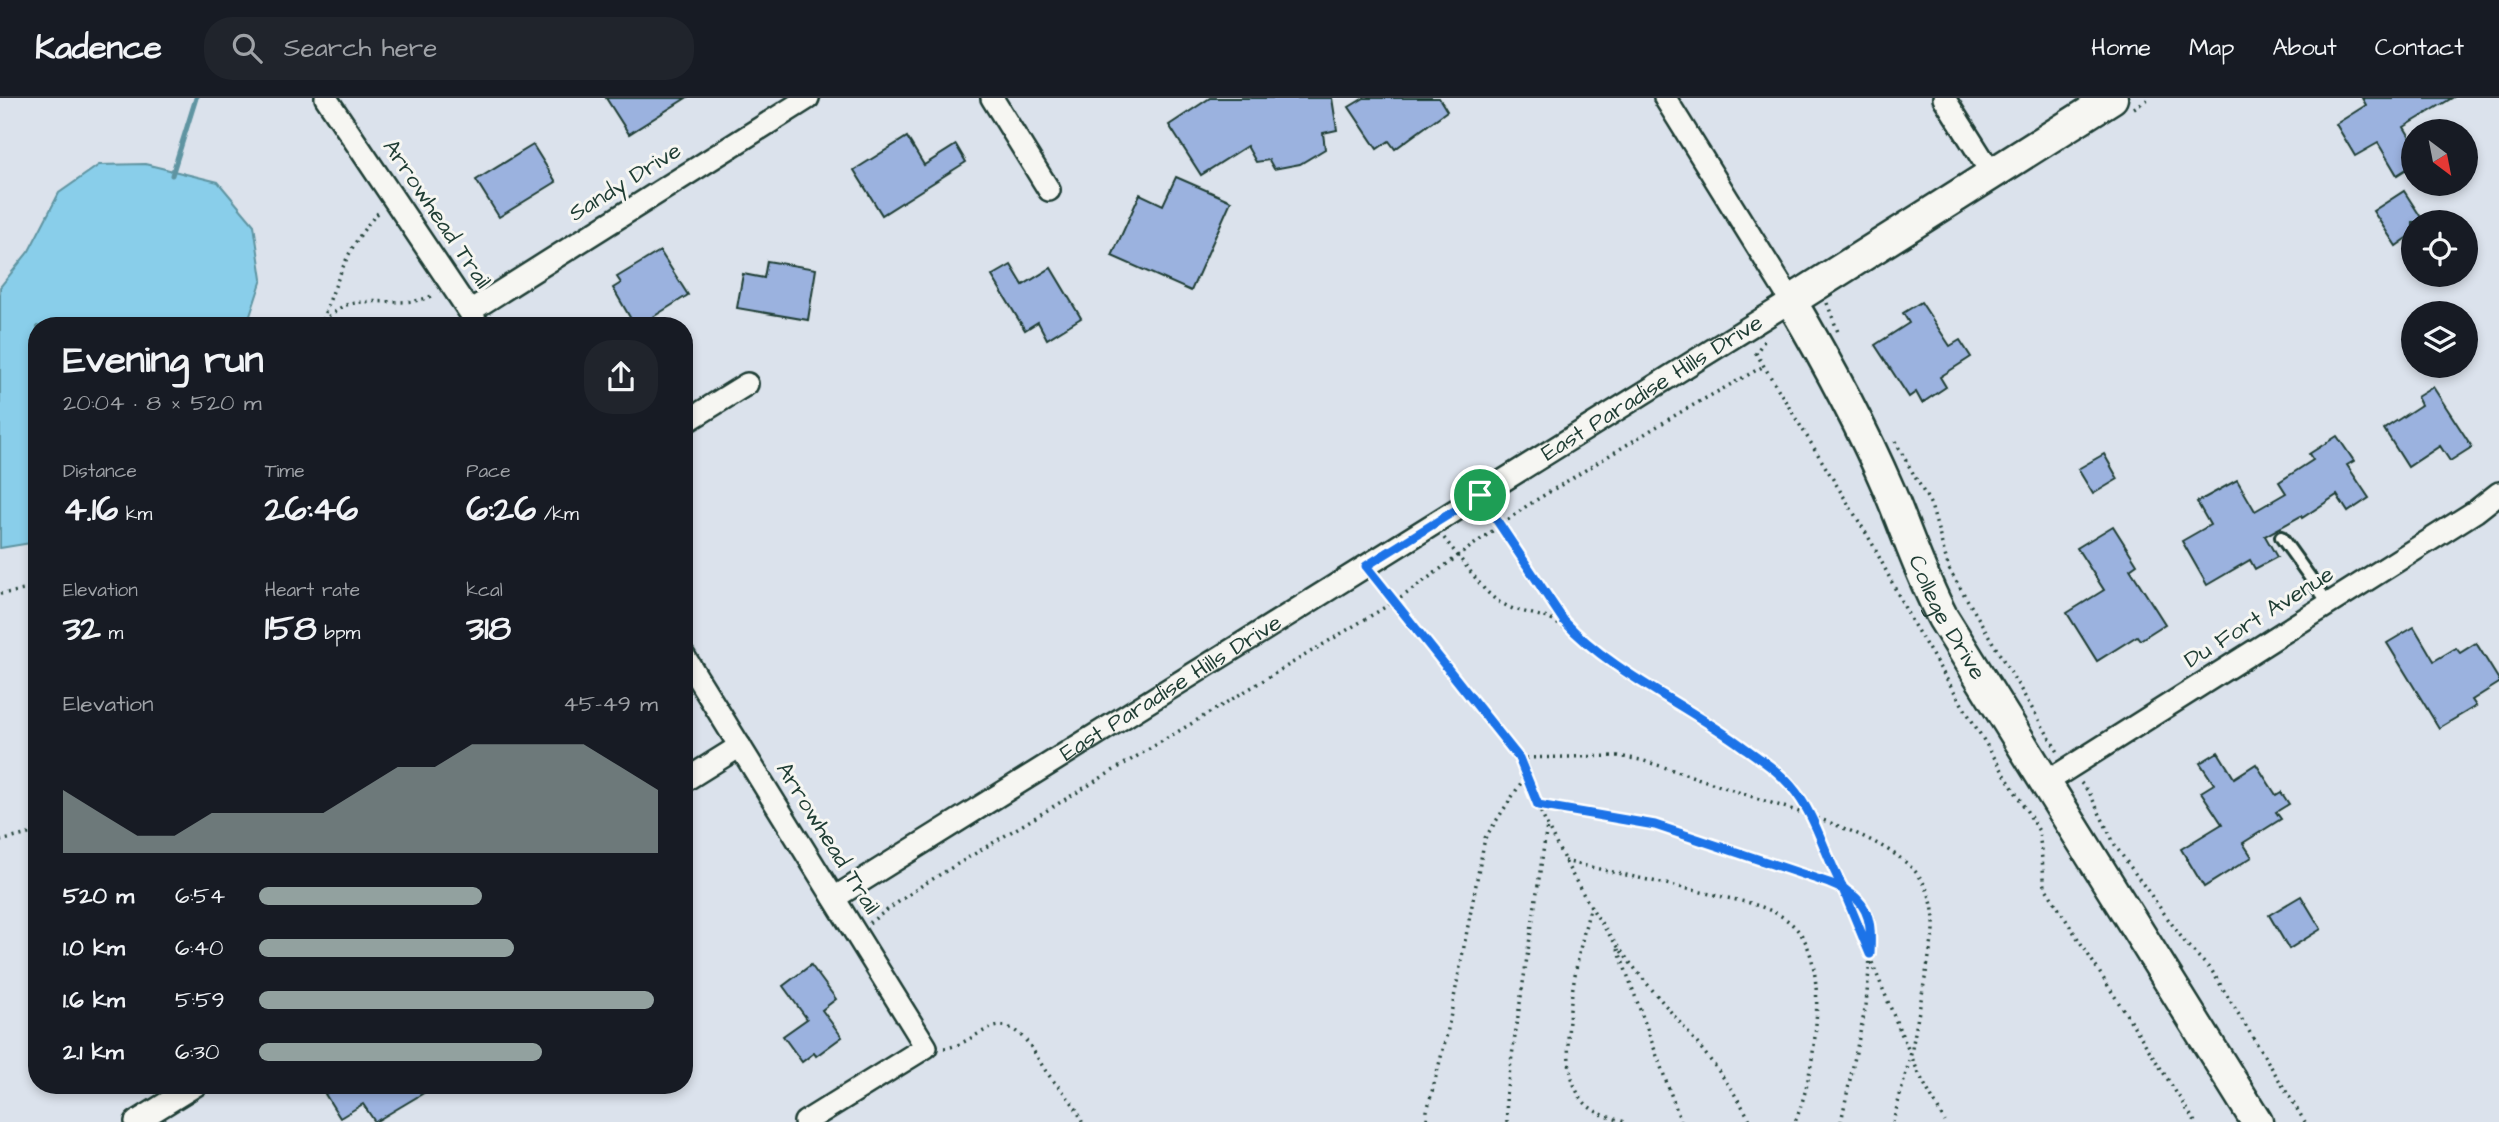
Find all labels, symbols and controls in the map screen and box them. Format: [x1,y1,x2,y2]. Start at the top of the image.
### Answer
search box [204,17,694,80]
text: Kadence [35,25,162,71]
icon: search [228,29,266,67]
text: Search here [284,30,437,66]
text: Home [2091,31,2151,65]
text: Map [2189,31,2234,65]
text: About [2272,31,2337,65]
text: Contact [2375,31,2464,65]
north arrow [2401,119,2478,196]
map controls [2401,119,2478,378]
street label: Arrowhead Trail [375,133,499,295]
street label: Sandy Drive [563,135,688,230]
button: locate [2401,210,2478,287]
button: layers [2401,301,2478,378]
street label: East Paradise Hills Drive [1535,307,1769,469]
text: Evening run [63,335,264,387]
button: share [584,340,658,414]
text: 20:04 · 8 × 520 m [63,387,262,419]
text: Distance [63,458,137,485]
text: Time [265,458,304,485]
text: Pace [466,458,510,485]
pin [1450,465,1510,525]
icon: arrive [1461,476,1499,514]
text: 4.16 [63,485,118,534]
text: 26:46 [265,485,358,534]
text: 6:26 [466,485,536,534]
text: km [118,501,152,528]
text: /km [536,501,579,528]
street label: College Drive [1900,550,1994,686]
street label: Du Fort Avenue [2178,558,2340,676]
text: Elevation [63,577,138,604]
text: Heart rate [265,577,360,604]
text: kcal [466,577,503,604]
text: 32 [63,604,101,653]
text: 158 [265,604,317,653]
text: 318 [466,604,511,653]
street label: East Paradise Hills Drive [1054,607,1288,769]
text: m [101,620,123,647]
text: bpm [317,620,360,647]
text: Elevation [63,688,154,720]
text: 45–49 m [563,688,658,720]
street label: Arrowhead Trail [768,756,888,920]
text: 520 m [63,880,134,912]
text: 6:54 [175,880,225,912]
text: 1.0 km [63,932,125,964]
text: 6:40 [175,932,223,964]
text: 1.6 km [63,984,125,1016]
text: 5:59 [175,984,225,1016]
text: 2.1 km [63,1036,124,1068]
text: 6:30 [175,1036,219,1068]

